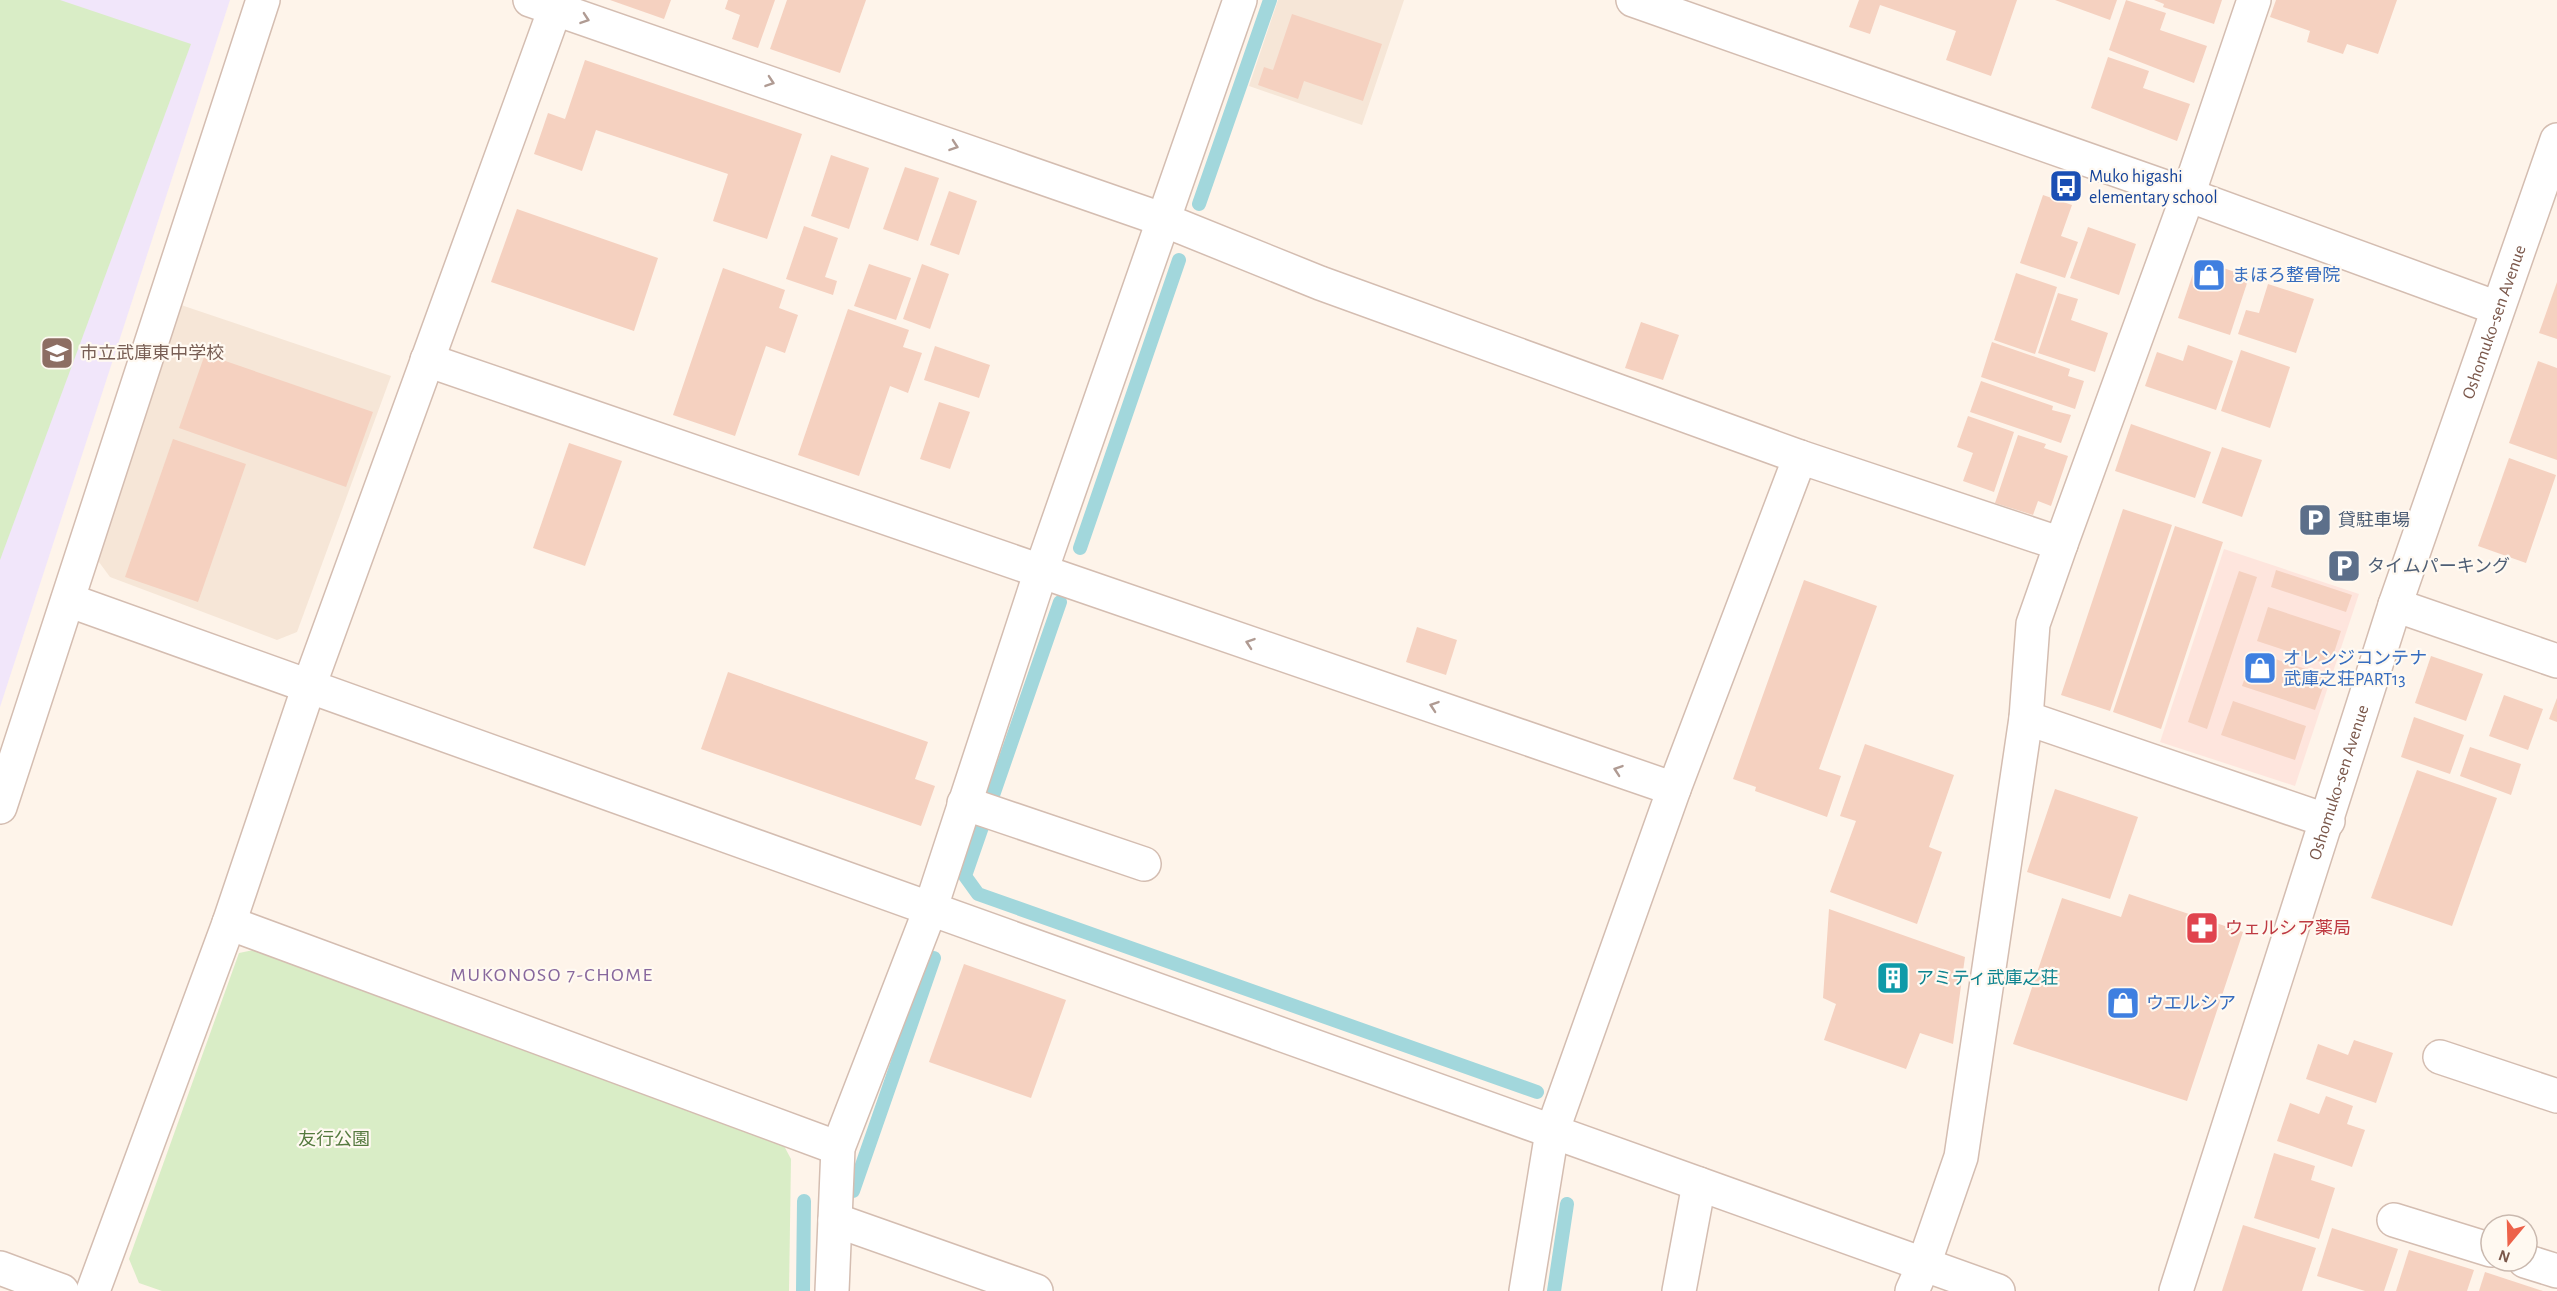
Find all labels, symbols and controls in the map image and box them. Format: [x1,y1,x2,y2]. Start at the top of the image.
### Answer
one-way arrow [579,12,590,25]
one-way arrow [764,75,775,88]
one-way arrow [948,139,959,152]
bus stop icon: Muko higashi elementary school [2048,168,2084,204]
place label: Muko higashi elementary school [2089,168,2218,207]
street label: Oshomuko-sen Avenue [2459,243,2530,402]
shop icon: まほろ整骨院 [2191,257,2227,293]
place label: まほろ整骨院 [2232,265,2340,285]
school or university icon: 市立武庫東中学校 [39,335,75,371]
place label: 市立武庫東中学校 [80,343,224,363]
parking icon: 貸駐車場 [2297,502,2333,538]
place label: 貸駐車場 [2338,510,2410,530]
parking icon: タイムパーキング [2326,548,2362,584]
place label: タイムパーキング [2367,556,2510,576]
one-way arrow [1245,637,1256,650]
place label: オレンジコンテナ 武庫之荘PART13 [2283,649,2427,689]
shop icon: オレンジコンテナ 武庫之荘PART13 [2242,650,2278,686]
one-way arrow [1429,701,1440,714]
street label: Oshomuko-sen Avenue [2306,703,2373,862]
one-way arrow [1614,764,1624,777]
pharmacy icon: ウェルシア薬局 [2184,910,2220,946]
place label: ウェルシア薬局 [2225,919,2351,938]
building icon: アミティ武庫之荘 [1875,960,1911,996]
district label: MUKONOSO 7-CHOME [450,965,654,985]
place label: アミティ武庫之荘 [1916,969,2059,988]
shop icon: ウエルシア [2105,985,2141,1021]
place label: ウエルシア [2146,995,2236,1013]
park label: 友行公園 [298,1129,370,1149]
north arrow [2479,1213,2539,1273]
text: N [2497,1247,2512,1266]

